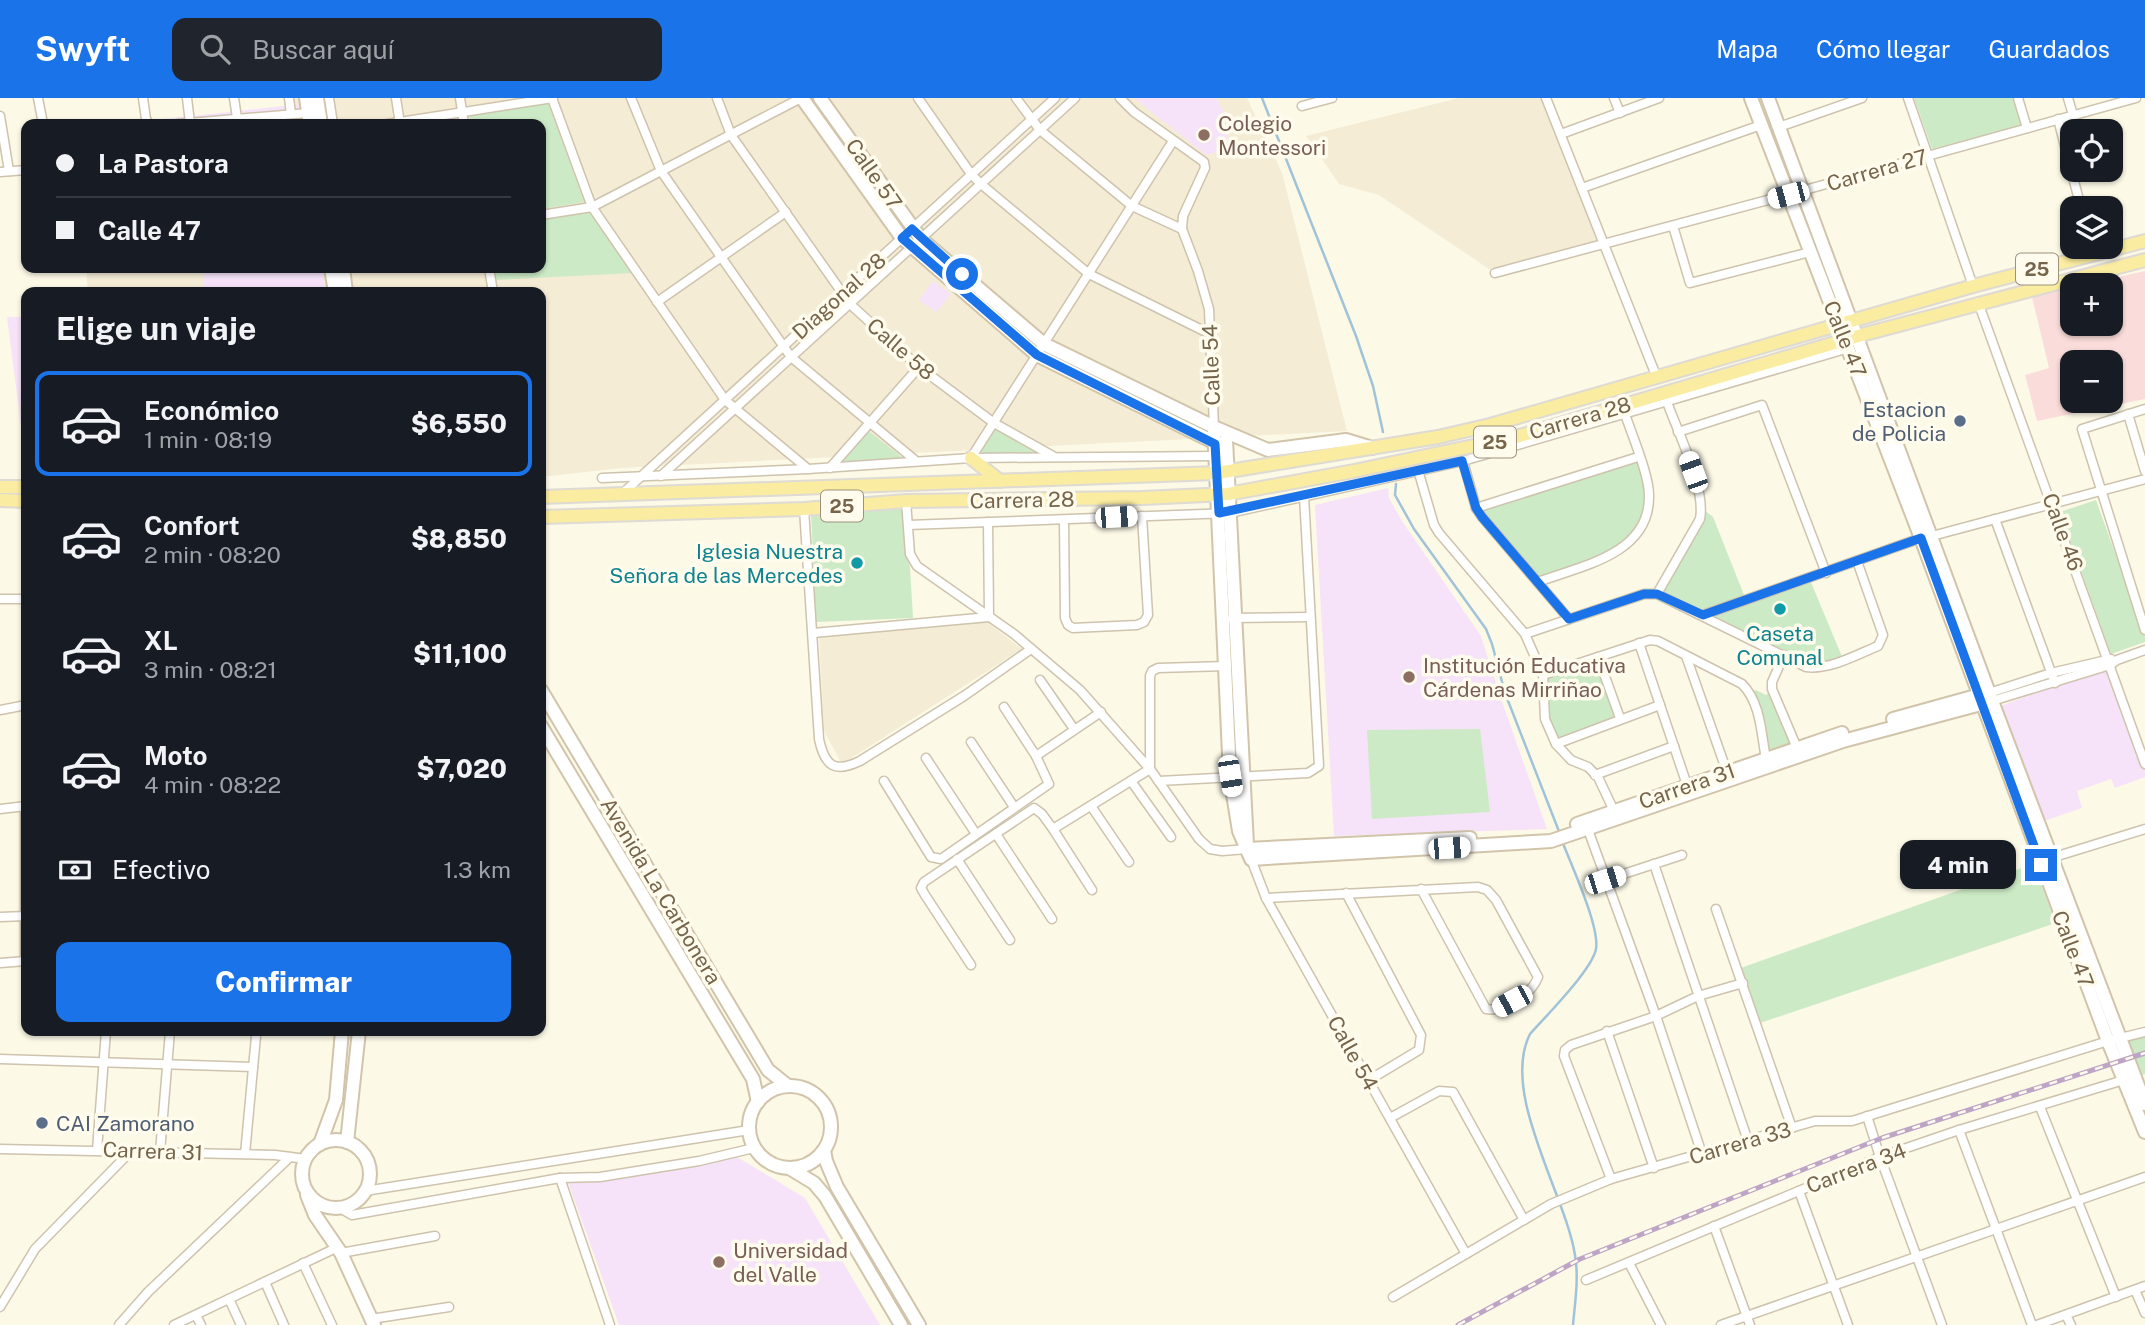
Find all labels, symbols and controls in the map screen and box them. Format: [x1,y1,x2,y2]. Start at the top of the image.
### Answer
search box [172,18,662,81]
text: Swyft [35,30,130,68]
icon: search [196,30,234,68]
text: Buscar aquí [252,34,394,65]
text: Mapa [1716,35,1778,63]
text: Cómo llegar [1816,35,1950,63]
text: Guardados [1988,35,2110,63]
place label: Colegio Montessori [1218,111,1326,160]
map controls [2060,119,2123,413]
button: locate [2060,119,2123,182]
marker: Colegio Montessori [1196,127,1212,143]
street label: Calle 57 [841,134,907,214]
street label: Carrera 27 [1824,144,1930,196]
text: La Pastora [98,148,229,179]
car [1765,179,1812,211]
button: layers [2060,196,2123,259]
text: Calle 47 [98,215,201,246]
street label: Diagonal 28 [787,247,891,345]
road number: 25 [2016,253,2058,284]
route start [946,258,978,290]
button: + [2060,273,2123,336]
street label: Calle 47 [1818,297,1872,381]
text: Elige un viaje [56,310,256,347]
street label: Calle 58 [862,313,940,385]
street label: Calle 54 [1197,324,1225,406]
button: − [2060,350,2123,413]
icon: car [60,392,123,455]
street label: Carrera 28 [1526,392,1634,444]
text: Económico [144,395,279,426]
place label: Estacion de Policia [1852,397,1946,446]
text: $6,550 [411,408,507,439]
marker: Estacion de Policia [1952,413,1968,429]
text: 1 min · 08:19 [144,426,272,453]
road number: 25 [1474,426,1516,458]
car [1676,449,1711,495]
street label: Carrera 28 [969,487,1075,513]
road number: 25 [821,490,863,522]
street label: Calle 46 [2037,490,2089,574]
car [1095,505,1138,529]
icon: car [60,507,123,570]
text: Confort [144,510,240,541]
text: $8,850 [411,523,507,554]
place label: Iglesia Nuestra Señora de las Mercedes [609,539,843,588]
text: 2 min · 08:20 [144,541,281,568]
marker: Iglesia Nuestra Señora de las Mercedes [849,555,865,571]
marker: Caseta Comunal [1772,601,1788,617]
place label: Caseta Comunal [1737,621,1823,670]
icon: car [60,622,123,685]
text: XL [144,625,178,656]
text: $11,100 [413,638,507,669]
place label: Institución Educativa Cárdenas Mirriñao [1423,653,1626,702]
text: 3 min · 08:21 [144,656,277,683]
marker: Institución Educativa Cárdenas Mirriñao [1401,669,1417,685]
icon: car [60,737,123,800]
text: Moto [144,740,207,771]
text: $7,020 [416,753,507,784]
car [1217,754,1244,798]
street label: Carrera 31 [1635,758,1739,814]
text: 4 min · 08:22 [144,771,281,798]
street label: Avenida La Carbonera [595,793,727,989]
car [1428,836,1471,860]
callout: 4 min [1901,840,2016,890]
route end [2025,849,2057,881]
icon: cash [56,851,94,889]
text: 4 min [1927,851,1989,878]
text: Efectivo [112,854,210,885]
text: 1.3 km [444,856,511,883]
car [1582,864,1629,896]
street label: Calle 47 [2047,907,2099,991]
button: Confirmar [56,942,511,1022]
car [1489,982,1536,1020]
street label: Calle 54 [1322,1011,1384,1095]
place label: CAI Zamorano [56,1111,195,1136]
marker: CAI Zamorano [34,1115,50,1131]
street label: Carrera 33 [1686,1117,1794,1169]
street label: Carrera 31 [102,1137,204,1165]
street label: Carrera 34 [1803,1138,1909,1198]
place label: Universidad del Valle [733,1238,848,1287]
marker: Universidad del Valle [711,1254,727,1270]

